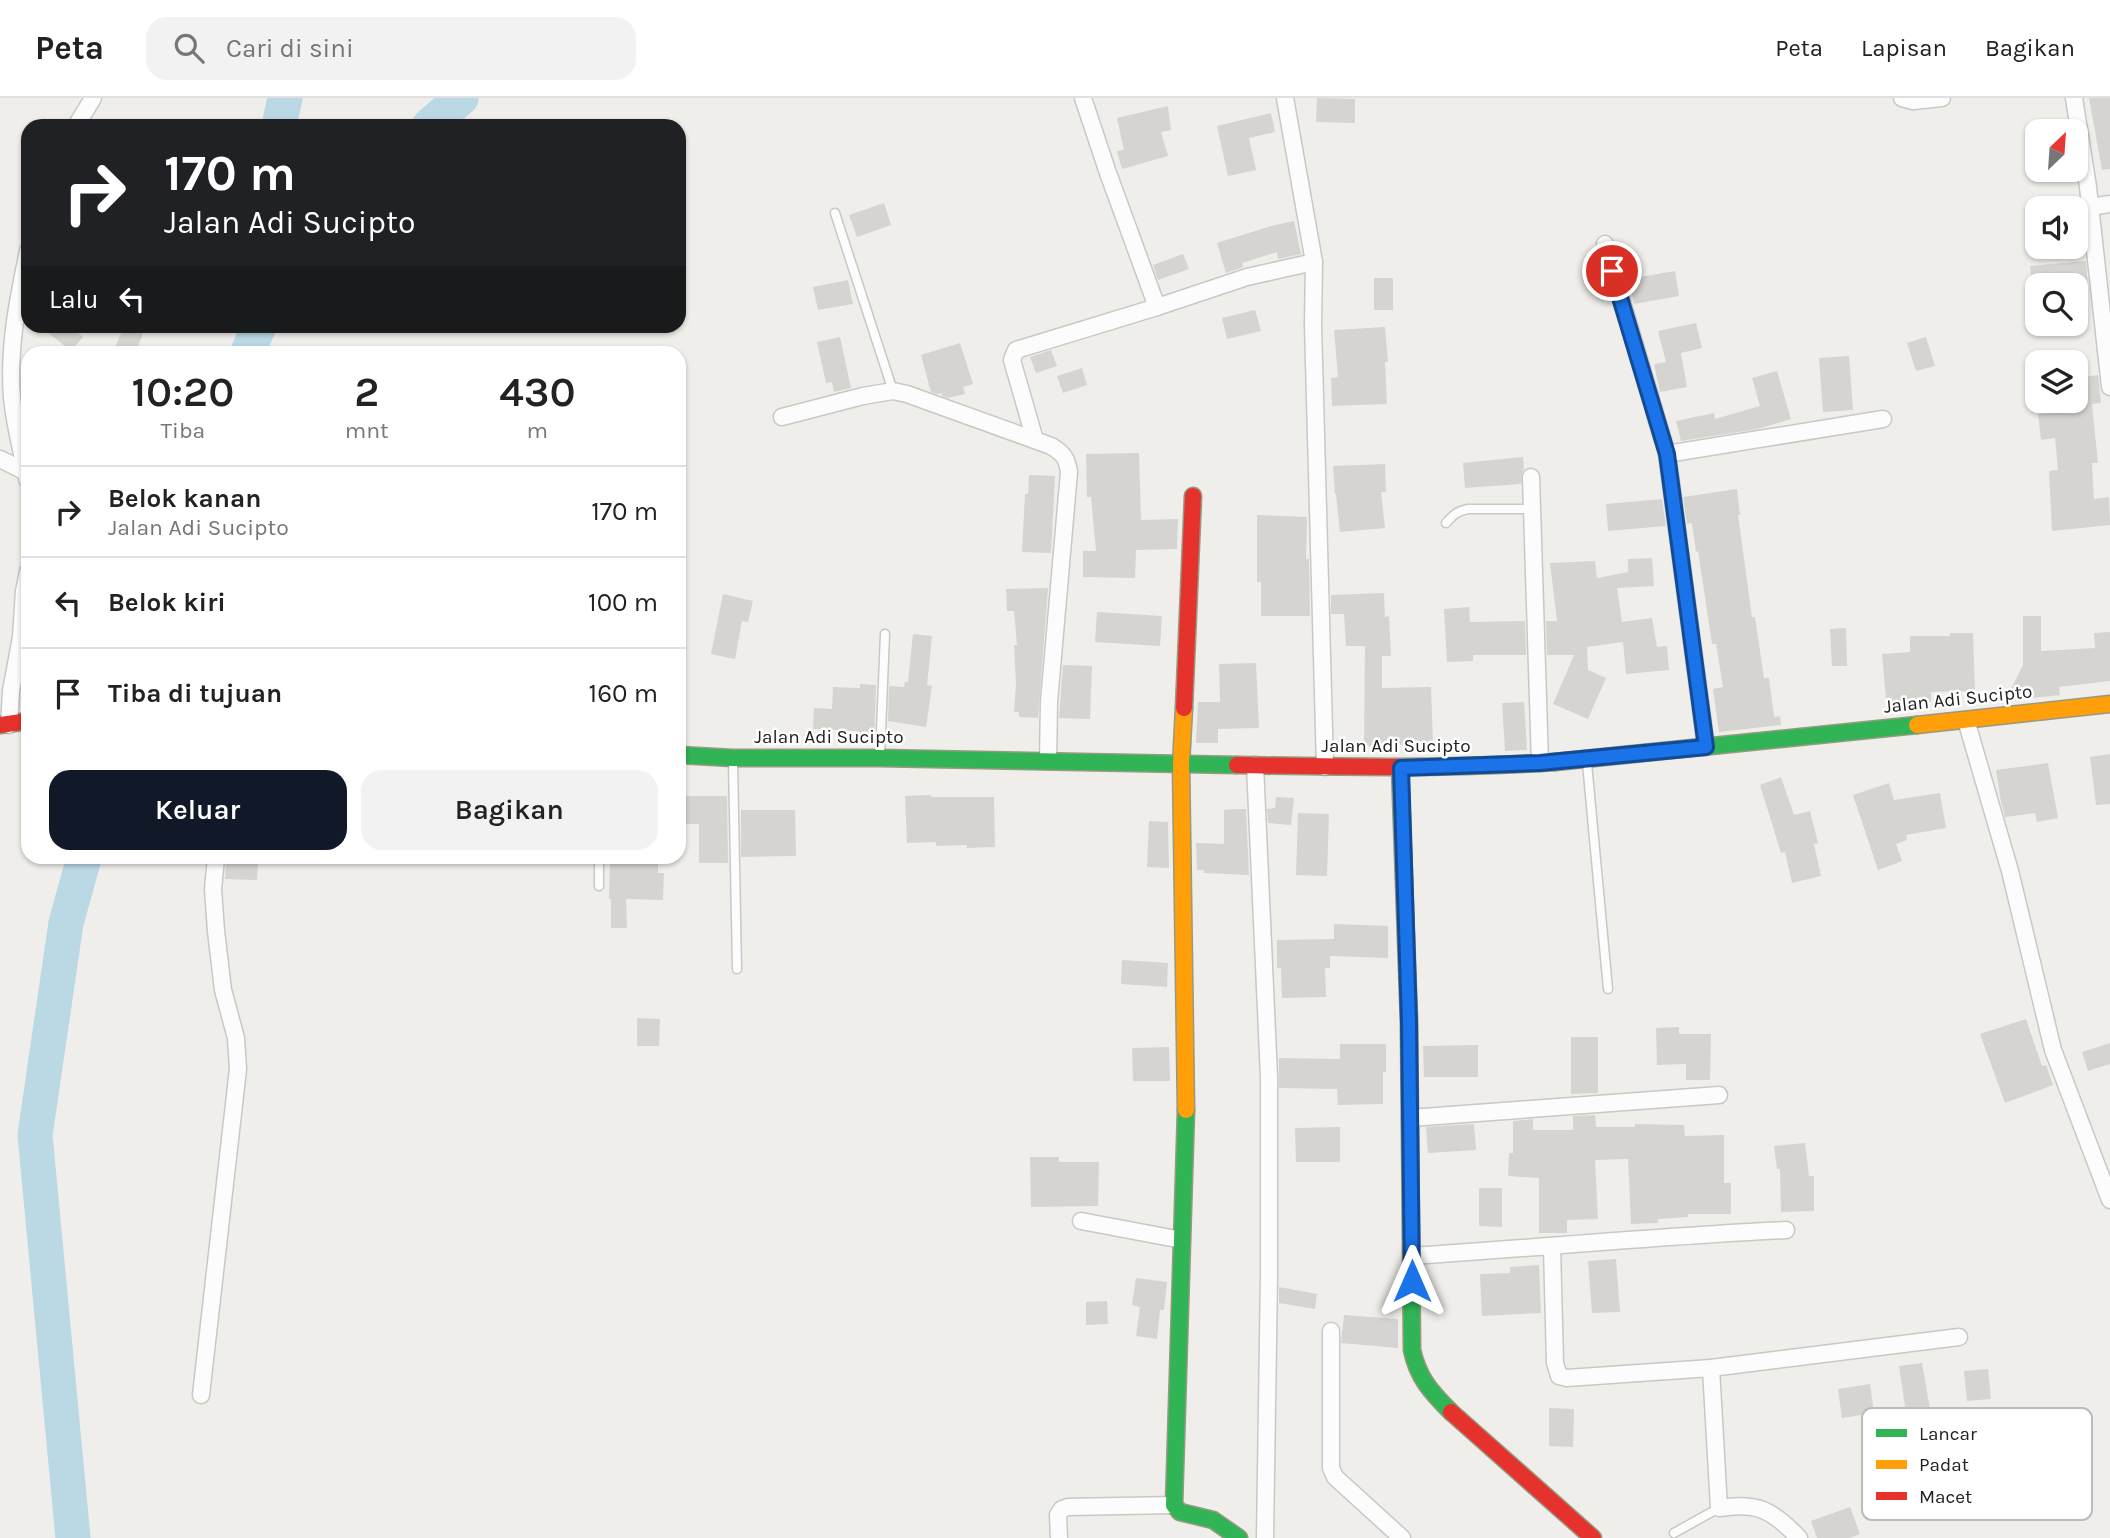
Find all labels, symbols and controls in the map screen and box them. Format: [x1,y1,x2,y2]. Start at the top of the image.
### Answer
search box [146,17,636,80]
text: Peta [35,29,104,67]
icon: search [170,29,208,67]
text: Cari di sini [226,33,354,64]
text: Peta [1775,34,1823,62]
text: Lapisan [1861,34,1947,62]
text: Bagikan [1985,34,2075,62]
north arrow [2025,119,2088,182]
map controls [2025,119,2088,413]
text: 170 m [164,145,296,202]
icon: right [49,147,140,238]
button: sound [2025,196,2088,259]
text: Jalan Adi Sucipto [164,204,416,241]
pin [1582,241,1642,301]
icon: arrive [1593,252,1631,290]
button: search [2025,273,2088,336]
icon: left [113,280,151,318]
text: Lalu [49,284,99,315]
button: layers [2025,350,2088,413]
text: 10:20 [131,367,234,417]
text: 2 [354,367,379,417]
text: 430 [499,367,576,417]
text: Tiba [161,417,205,444]
text: mnt [345,417,389,444]
text: m [527,417,548,444]
text: Belok kanan [108,483,261,514]
icon: right [49,493,87,531]
text: 170 m [591,496,658,527]
text: Jalan Adi Sucipto [108,514,289,541]
icon: left [49,584,87,622]
text: Belok kiri [108,587,226,618]
text: 100 m [588,587,658,618]
icon: arrive [49,675,87,713]
text: Tiba di tujuan [108,678,282,709]
text: 160 m [589,678,658,709]
street label: Jalan Adi Sucipto [1883,680,2033,718]
street label: Jalan Adi Sucipto [754,726,904,748]
street label: Jalan Adi Sucipto [1321,735,1471,757]
button: Keluar [49,770,347,850]
button: Bagikan [361,770,658,850]
position arrow [1375,1244,1449,1318]
legend [1862,1408,2092,1520]
text: Lancar [1919,1423,1977,1445]
text: Padat [1919,1454,1969,1476]
text: Macet [1919,1486,1972,1508]

